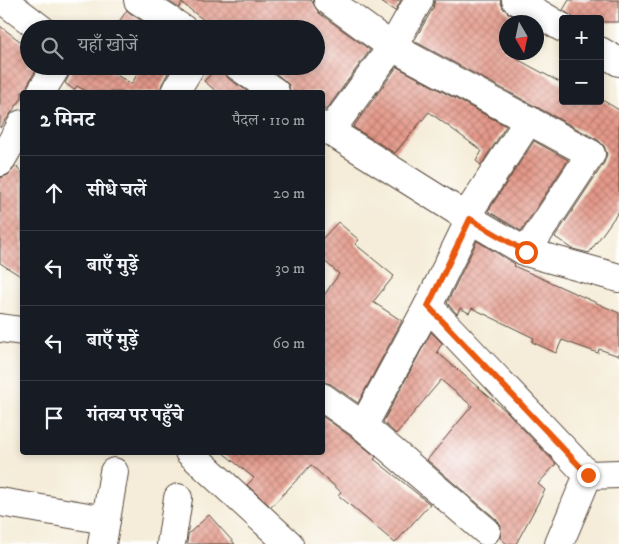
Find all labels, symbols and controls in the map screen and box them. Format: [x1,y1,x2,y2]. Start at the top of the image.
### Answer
north arrow [499,15,544,60]
map controls [559,15,604,105]
button: + [559,15,604,60]
search box [20,20,325,75]
icon: search [38,34,66,62]
text: यहाँ खोजें [78,34,138,57]
button: − [559,60,604,105]
text: 2 मिनट [40,107,95,133]
text: पैदल · 110 m [232,110,305,130]
icon: ahead [40,179,68,207]
text: सीधे चलें [87,179,146,202]
text: 20 m [273,183,305,203]
route start [515,241,538,264]
icon: left [40,254,68,282]
text: बाएँ मुड़ें [87,254,138,277]
text: 30 m [275,258,305,278]
icon: left [40,329,68,357]
text: बाएँ मुड़ें [87,329,138,352]
text: 60 m [273,333,305,353]
icon: arrive [40,404,68,432]
text: गंतव्य पर पहुँचे [87,404,183,427]
route end [577,464,600,487]

